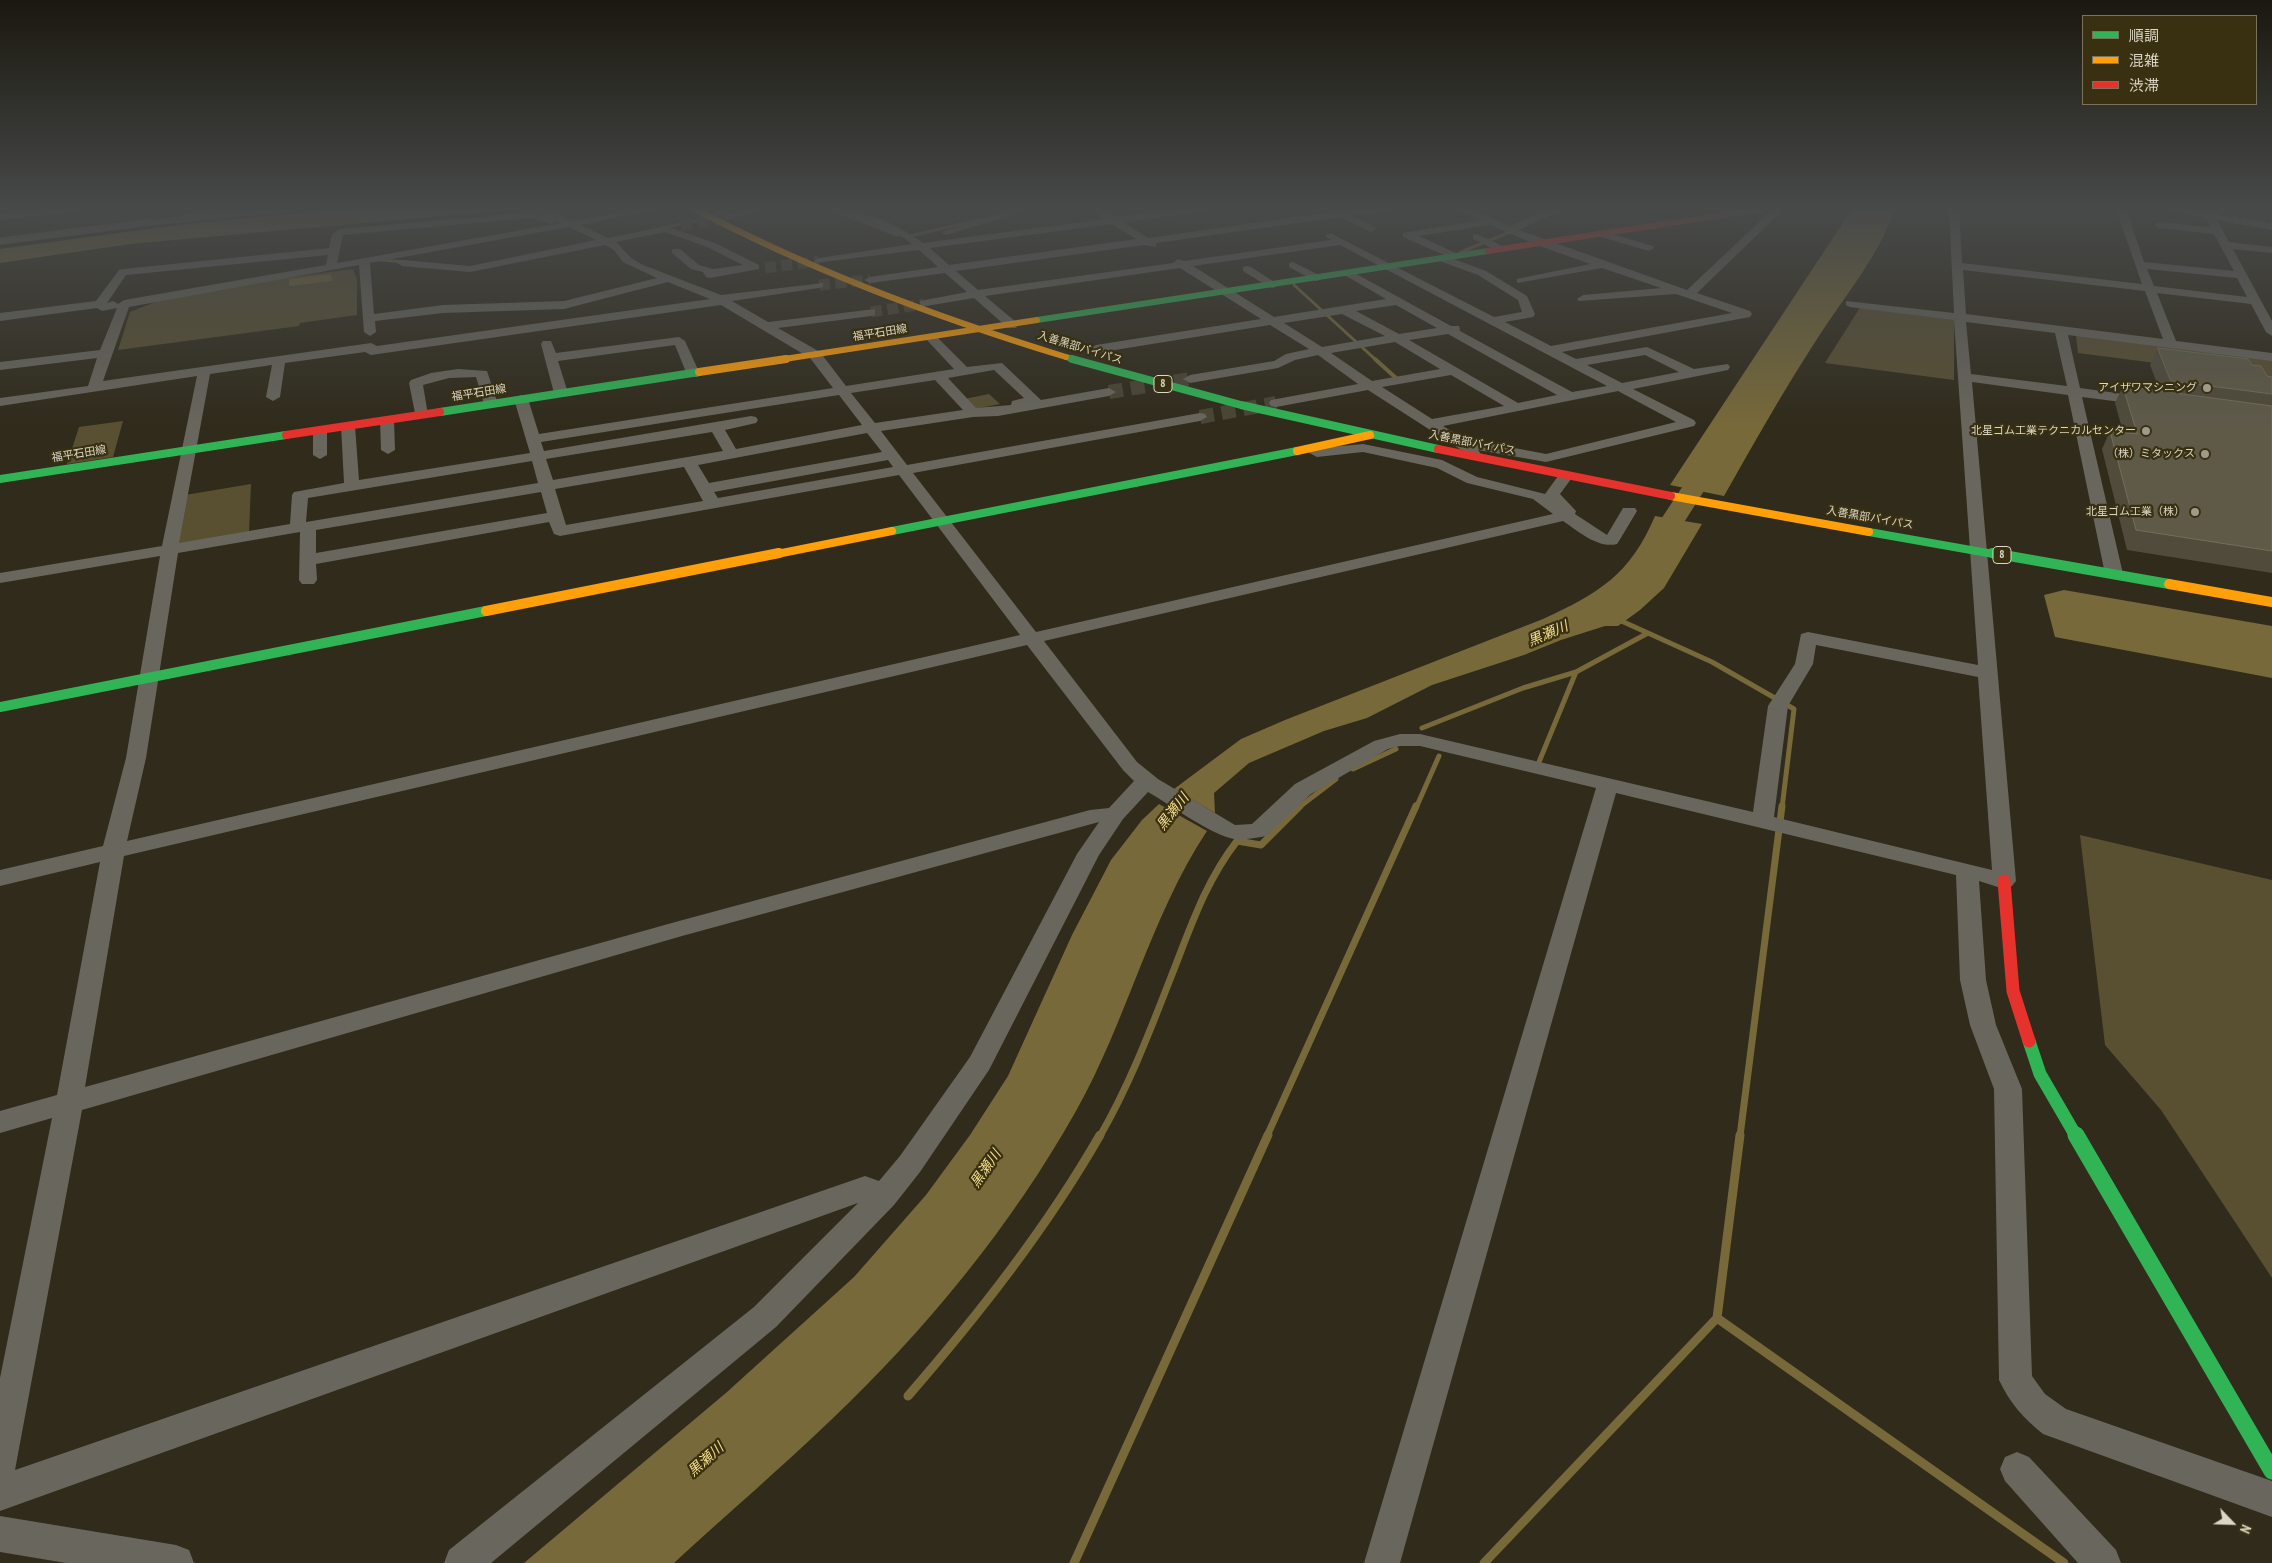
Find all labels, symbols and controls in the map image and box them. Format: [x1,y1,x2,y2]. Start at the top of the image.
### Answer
legend [2082,15,2257,105]
text: 順調 [2129,26,2159,45]
text: 混雑 [2129,51,2159,70]
text: 渋滞 [2129,76,2159,95]
street label: 福平石田線 [852,322,908,344]
street label: 入善黒部バイパス [1036,329,1124,367]
road number: 8 [1154,376,1172,392]
place label: アイザワマシニング [2098,381,2197,395]
street label: 福平石田線 [451,382,507,404]
marker: アイザワマシニング [2201,382,2213,394]
place label: 北星ゴム工業テクニカルセンター [1971,424,2136,438]
marker: 北星ゴム工業テクニカルセンター [2140,425,2152,437]
street label: 入善黒部バイパス [1428,428,1516,458]
street label: 福平石田線 [51,443,107,465]
place label: （株）ミタックス [2107,447,2195,461]
marker: （株）ミタックス [2199,448,2211,460]
street label: 入善黒部バイパス [1826,504,1914,532]
place label: 北星ゴム工業（株） [2086,505,2185,519]
marker: 北星ゴム工業（株） [2189,506,2201,518]
road number: 8 [1993,546,2011,564]
water label: 黒瀬川 [1525,618,1571,650]
water label: 黒瀬川 [1153,790,1193,834]
water label: 黒瀬川 [967,1147,1005,1191]
water label: 黒瀬川 [685,1440,727,1480]
north arrow [2207,1498,2257,1548]
text: N [2236,1522,2255,1536]

